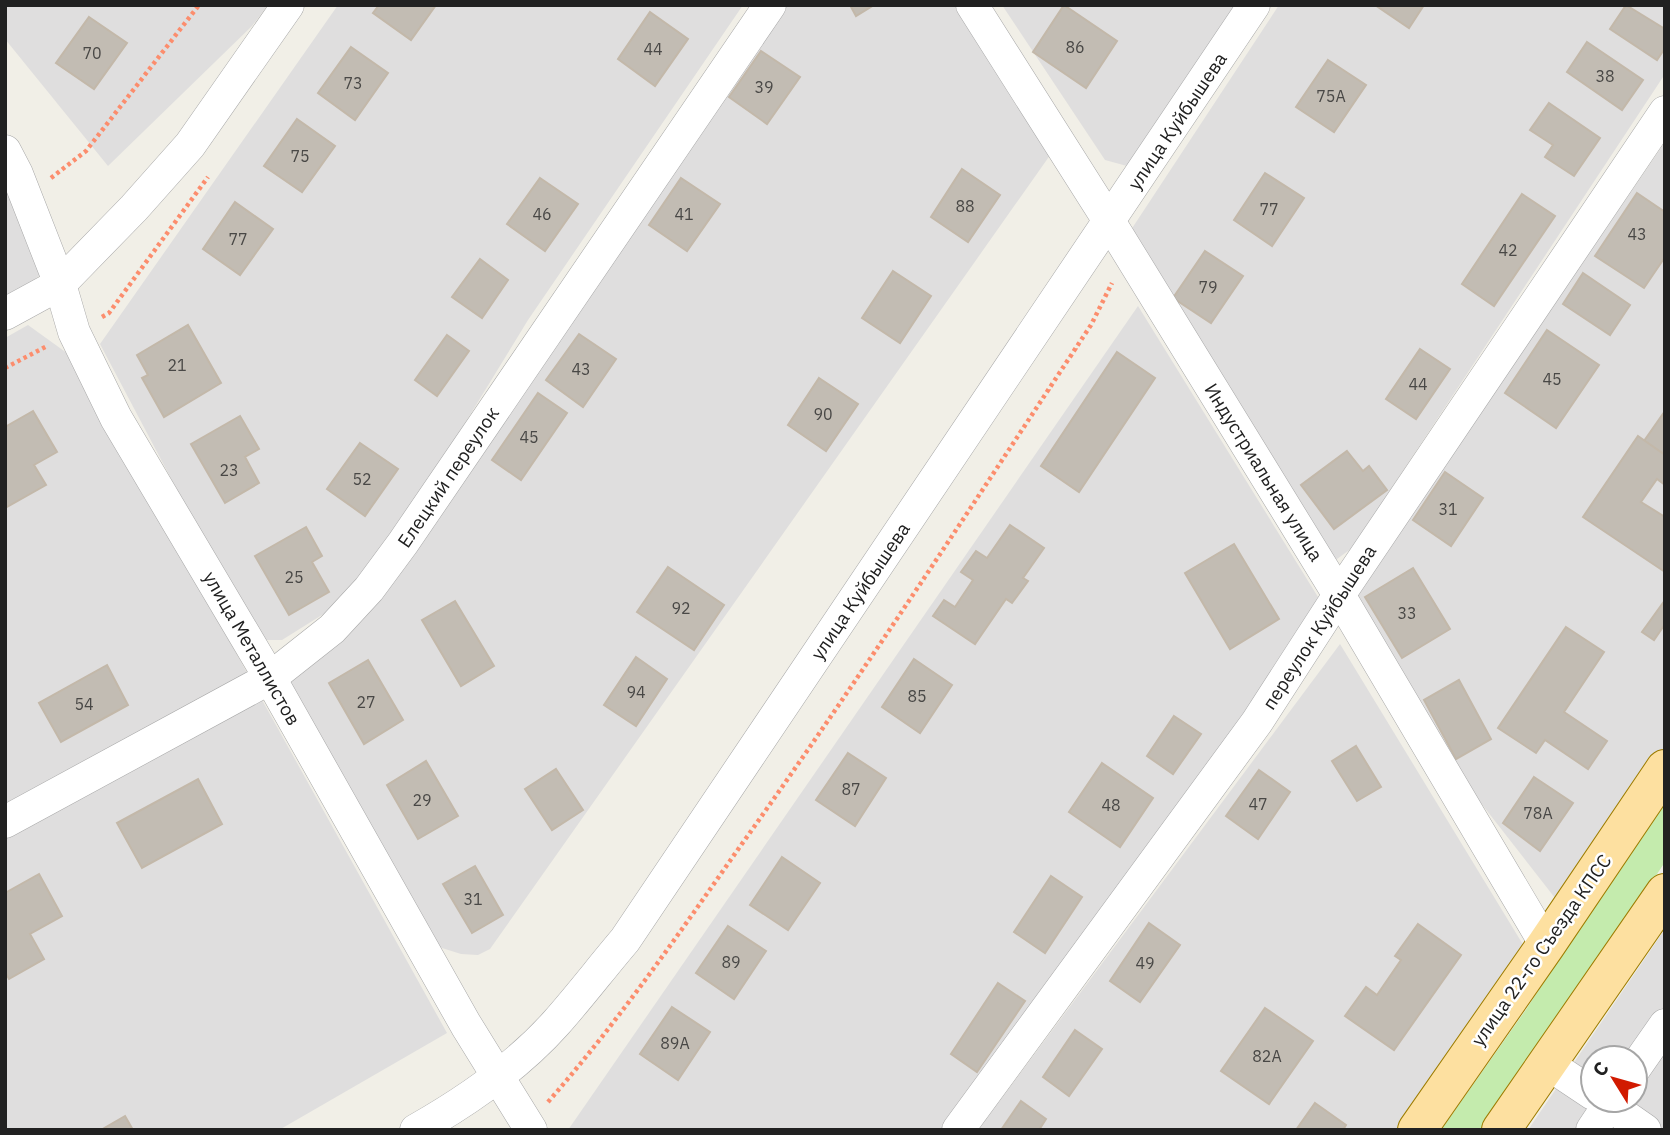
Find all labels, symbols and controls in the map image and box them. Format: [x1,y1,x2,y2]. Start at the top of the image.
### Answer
house number: 86 [1065,37,1085,57]
house number: 44 [643,39,663,59]
house number: 70 [82,43,102,63]
street label: улица Куйбышева [1122,48,1232,194]
house number: 38 [1595,66,1615,86]
house number: 73 [343,73,363,93]
house number: 39 [754,77,774,97]
house number: 75А [1316,86,1346,106]
house number: 75 [290,146,310,166]
house number: 88 [955,196,975,216]
house number: 77 [1259,199,1279,219]
house number: 46 [532,204,552,224]
house number: 41 [674,204,694,224]
house number: 43 [1627,224,1647,244]
house number: 77 [228,229,248,249]
house number: 42 [1498,240,1518,260]
house number: 79 [1198,277,1218,297]
house number: 21 [167,355,187,375]
house number: 43 [571,359,591,379]
house number: 45 [1542,369,1562,389]
house number: 44 [1408,374,1428,394]
street label: Индустриальная улица [1199,379,1329,565]
street label: Елецкий переулок [392,402,504,552]
house number: 90 [813,404,833,424]
house number: 45 [519,427,539,447]
house number: 23 [219,460,239,480]
house number: 52 [352,469,372,489]
house number: 31 [1438,499,1458,519]
street label: улица Куйбышева [805,518,915,664]
street label: переулок Куйбышева [1257,540,1381,714]
street label: улица Металлистов [198,567,306,729]
house number: 25 [284,567,304,587]
house number: 92 [671,598,691,618]
house number: 33 [1397,603,1417,623]
house number: 94 [626,682,646,702]
house number: 85 [907,686,927,706]
house number: 27 [356,692,376,712]
house number: 54 [74,694,94,714]
house number: 87 [841,779,861,799]
house number: 29 [412,790,432,810]
house number: 47 [1248,794,1268,814]
house number: 48 [1101,795,1121,815]
house number: 78А [1523,803,1553,823]
street label: улица 22-го Съезда КПСС [1466,849,1616,1050]
house number: 31 [463,889,483,909]
house number: 89 [721,952,741,972]
house number: 49 [1135,953,1155,973]
house number: 89А [660,1033,690,1053]
north arrow [1579,1044,1649,1114]
house number: 82А [1252,1046,1282,1066]
text: С [1587,1057,1614,1081]

